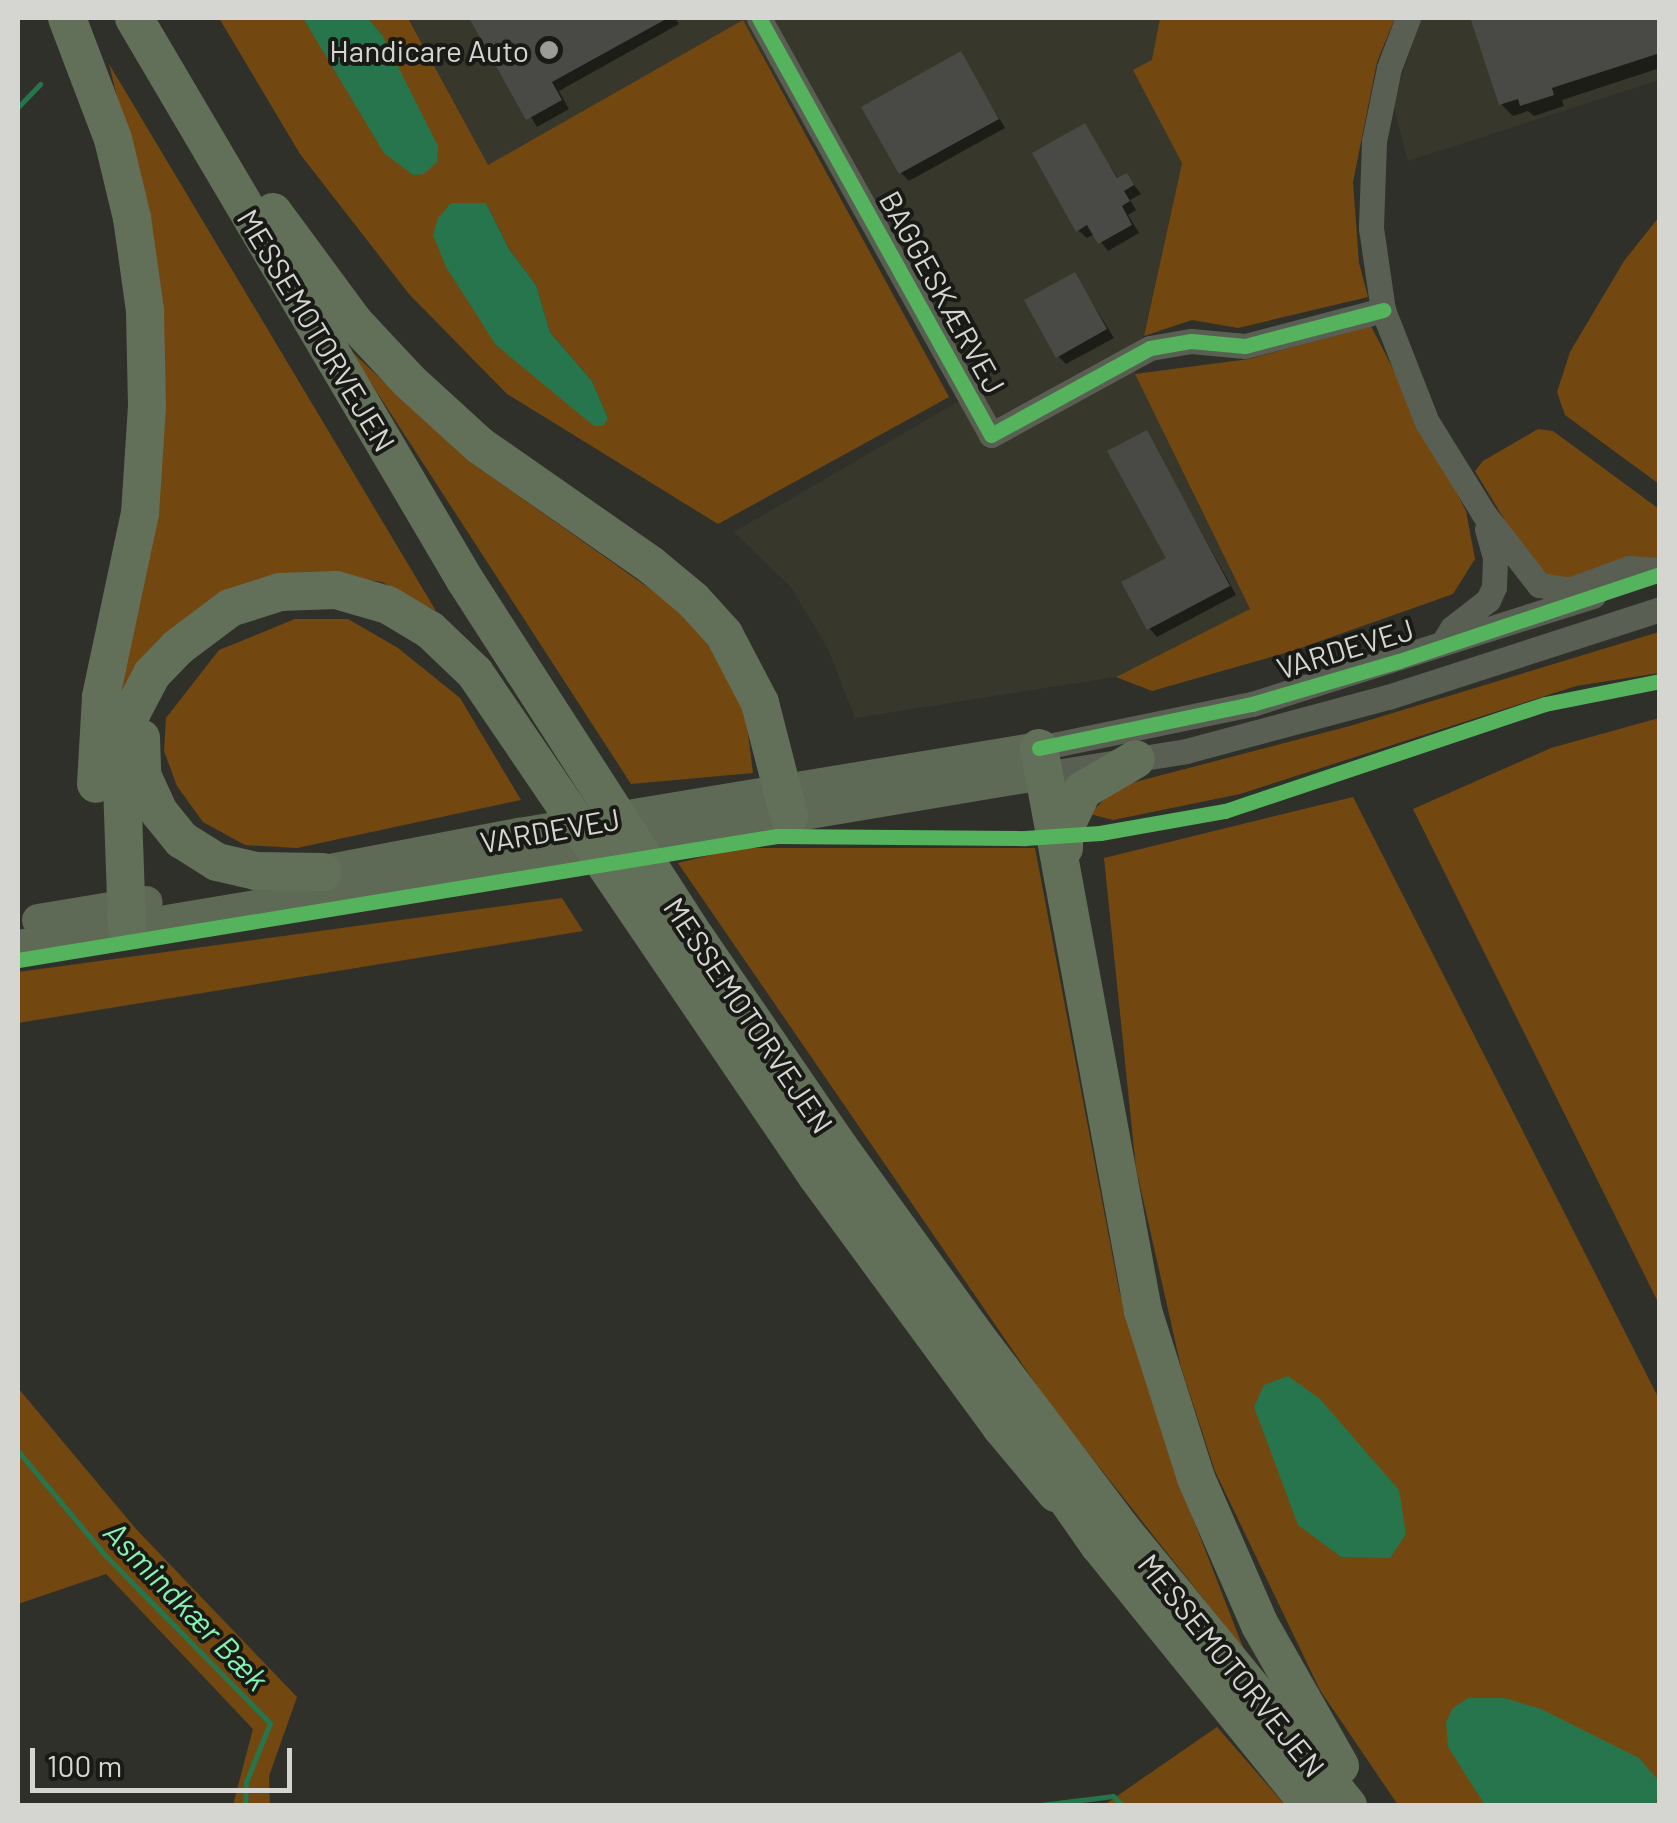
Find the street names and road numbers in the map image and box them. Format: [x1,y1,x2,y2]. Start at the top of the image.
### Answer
street label: BAGGESKÆRVEJ [872,184,1014,400]
street label: MESSEMOTORVEJEN [230,202,404,458]
street label: VARDEVEJ [1272,610,1418,686]
street label: VARDEVEJ [477,800,623,860]
street label: MESSEMOTORVEJEN [657,890,841,1140]
street label: MESSEMOTORVEJEN [1131,1546,1333,1784]

